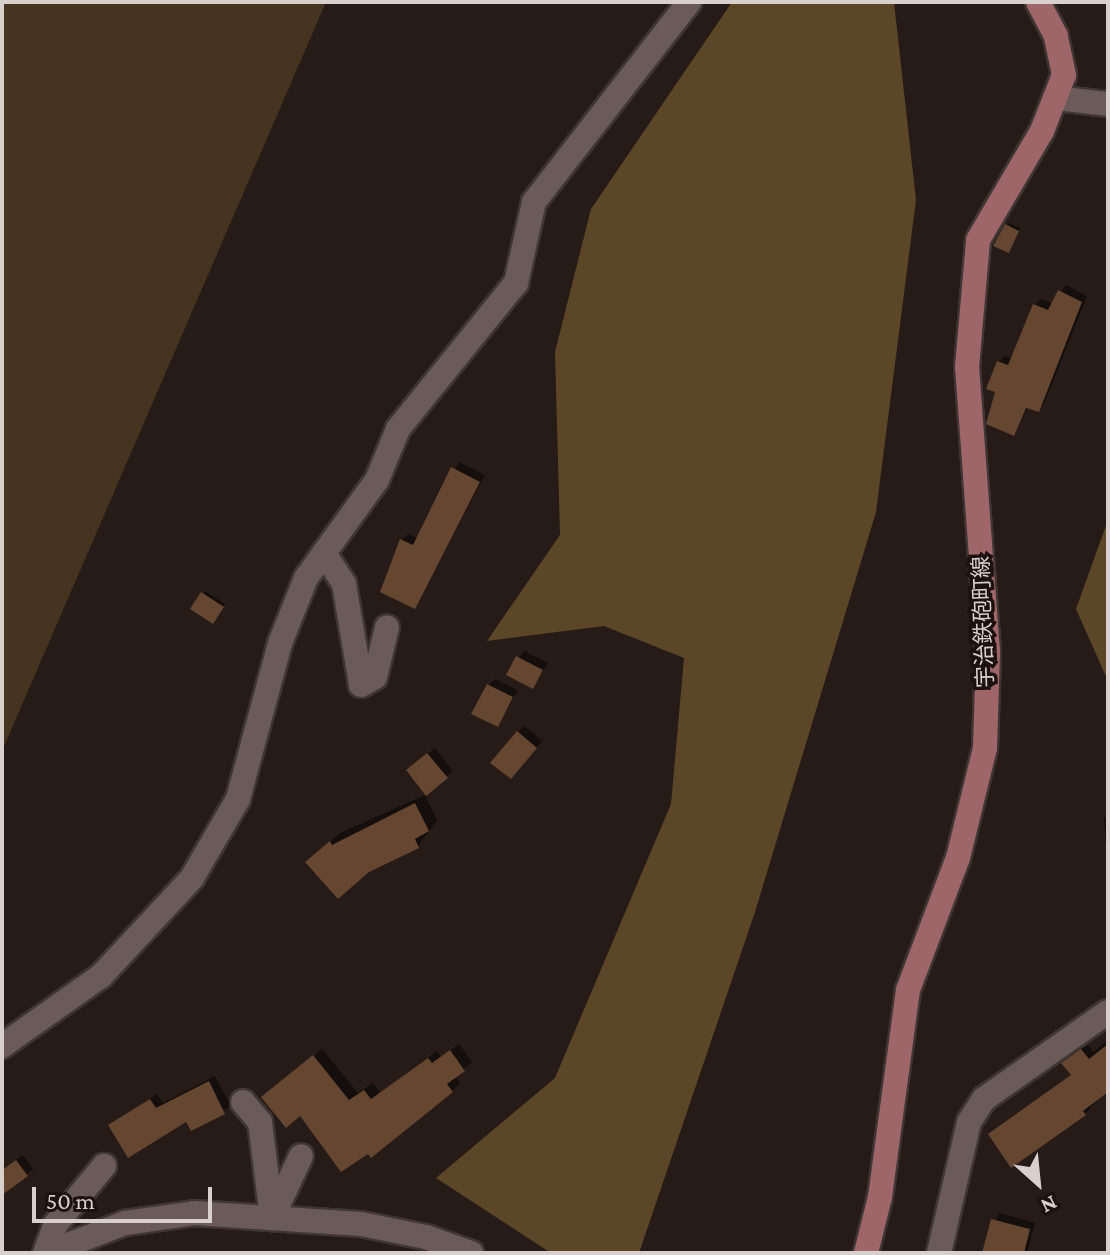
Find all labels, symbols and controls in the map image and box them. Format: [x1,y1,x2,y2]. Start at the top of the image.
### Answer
street label: 宇治鉄砲町線 [968,556,998,688]
north arrow [998,1143,1078,1223]
scale bar [36,1171,216,1221]
text: 50 m [46,1187,95,1214]
text: N [1037,1190,1061,1219]

